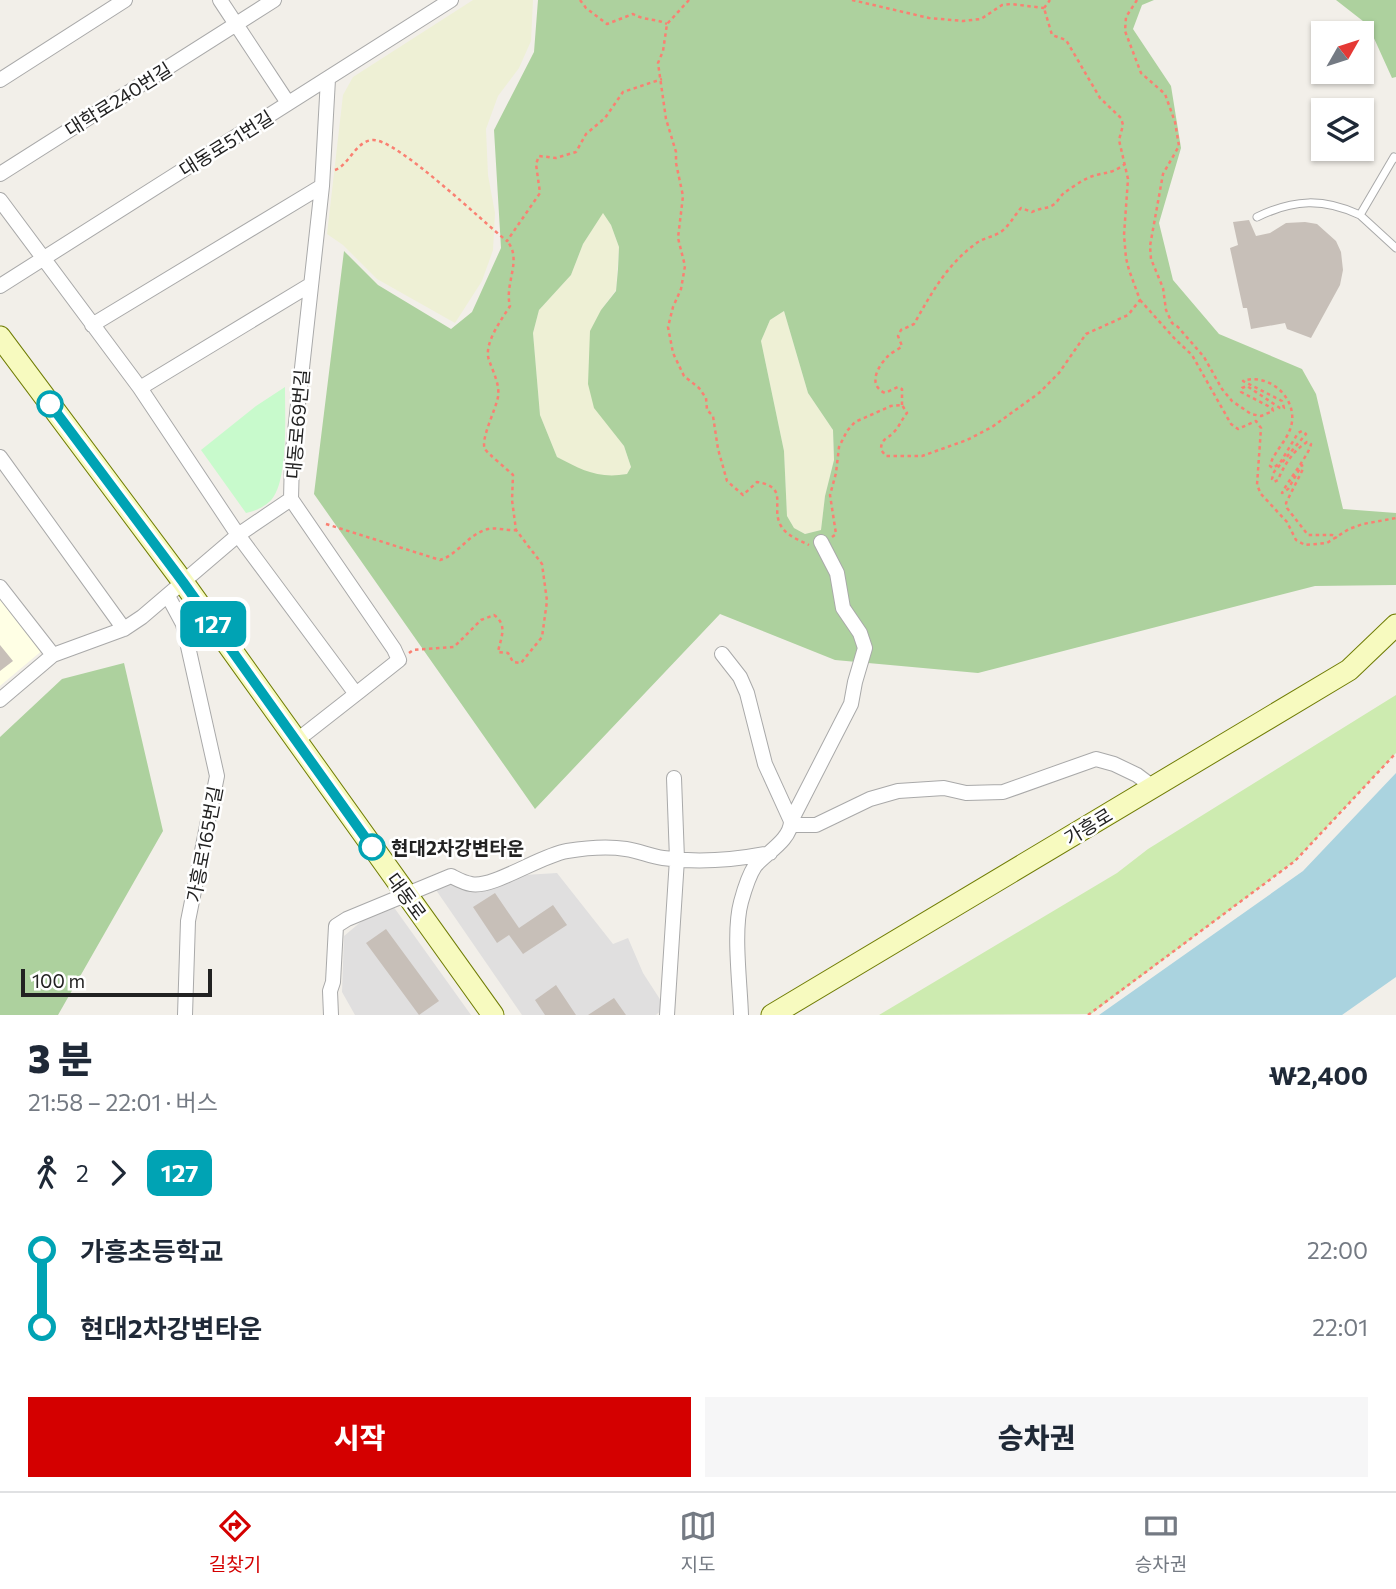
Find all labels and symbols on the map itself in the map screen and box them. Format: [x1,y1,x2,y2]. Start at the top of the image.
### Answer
north arrow [1311,21,1374,84]
street label: 대학로240번길 [60,57,176,141]
street label: 대동로51번길 [175,105,277,181]
street label: 대동로69번길 [281,368,313,480]
unlabelled marker [37,391,63,417]
line badge: 127 [173,601,253,647]
street label: 가흥로165번길 [181,784,227,904]
street label: 가흥로 [1060,803,1116,849]
marker: 현대2차강변타운 [359,834,385,860]
place label: 현대2차강변타운 [391,836,524,859]
street label: 대동로 [382,868,432,924]
scale bar [21,966,212,998]

